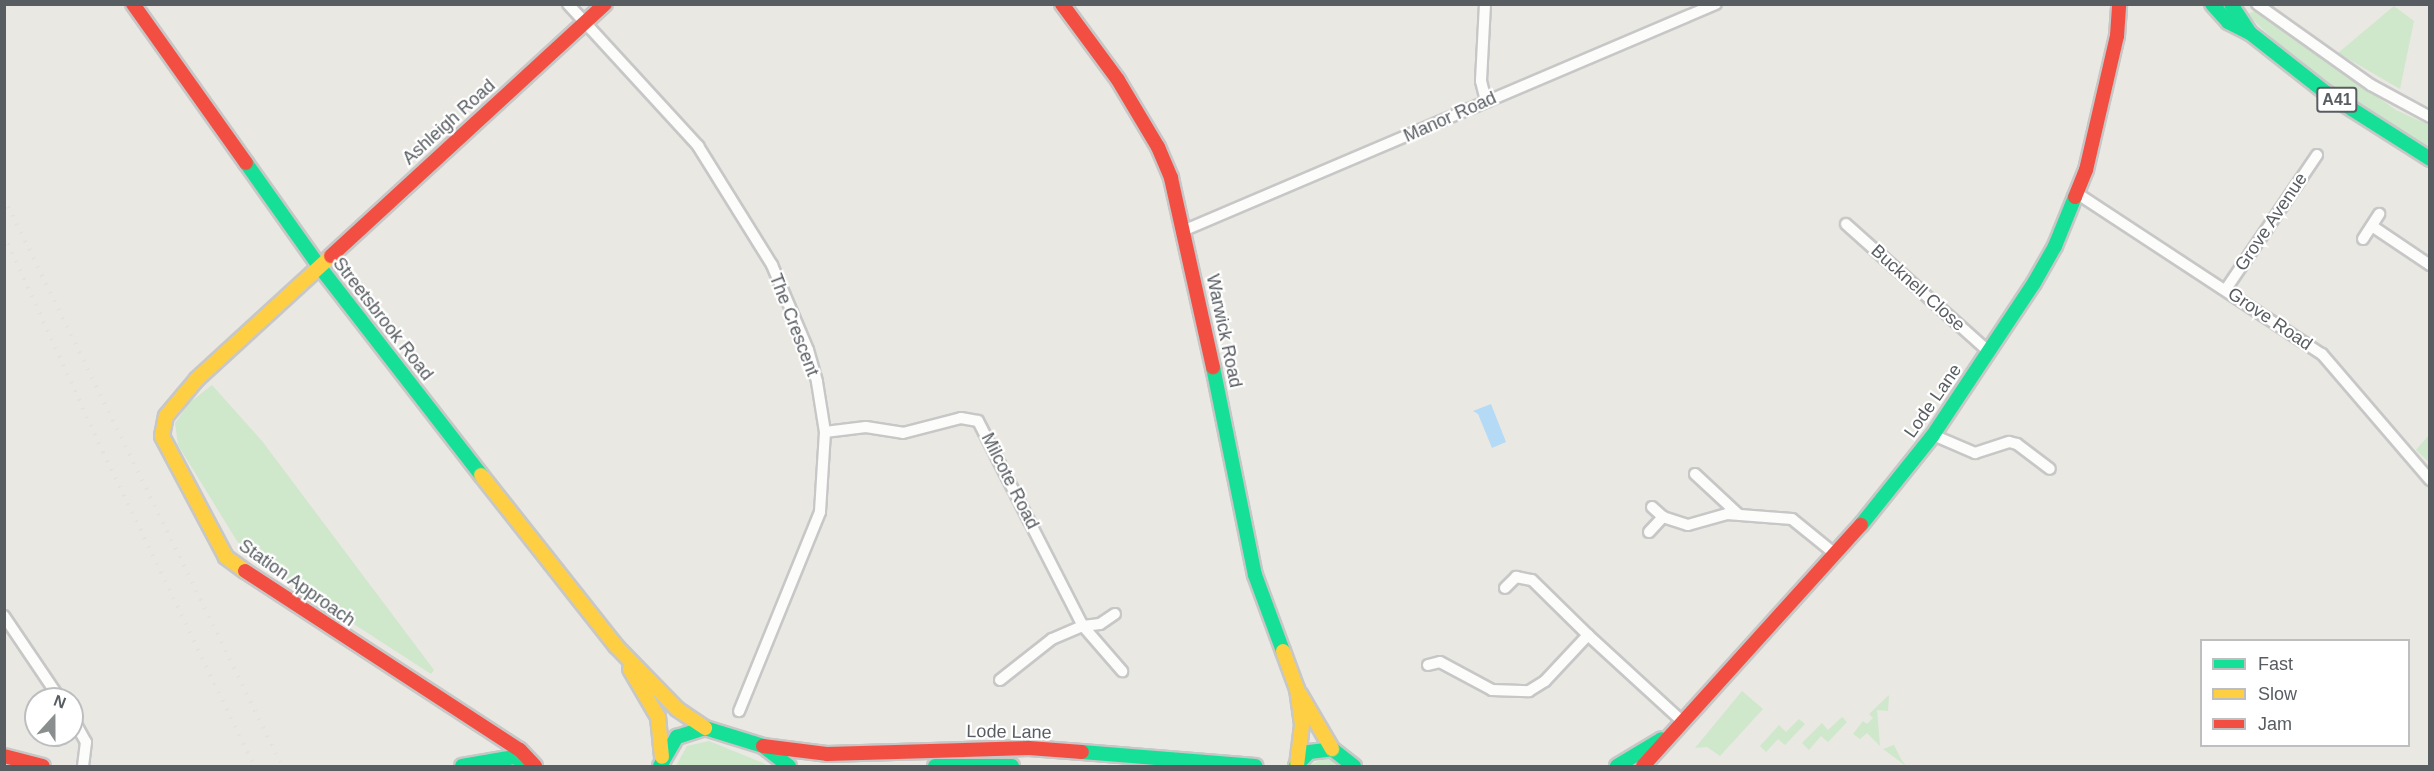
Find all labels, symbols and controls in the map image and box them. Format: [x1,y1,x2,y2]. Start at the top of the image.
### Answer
street label: Ashleigh Road [398,75,500,169]
street label: Manor Road [1400,87,1500,147]
road number: A41 [2316,87,2358,113]
street label: Grove Avenue [2230,168,2312,276]
street label: Bucknell Close [1867,240,1969,336]
street label: Streetsbrook Road [328,253,438,385]
street label: The Crescent [765,271,823,379]
street label: Warwick Road [1201,272,1247,390]
street label: Grove Road [2224,283,2316,355]
street label: Lode Lane [1900,360,1966,442]
street label: Milcote Road [977,429,1043,533]
street label: Station Approach [234,535,360,631]
legend [2200,639,2410,747]
text: Fast [2258,654,2293,674]
text: Slow [2258,684,2297,704]
north arrow [24,687,84,747]
text: N [51,692,68,712]
text: Jam [2258,714,2292,734]
street label: Lode Lane [966,720,1052,744]

